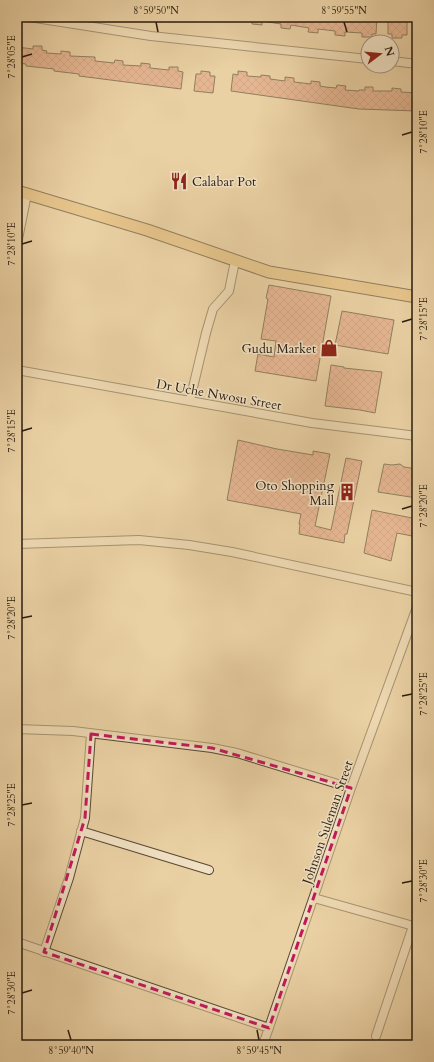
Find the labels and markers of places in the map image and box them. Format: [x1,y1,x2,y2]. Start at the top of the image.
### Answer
restaurant icon: Calabar Pot [169,171,189,191]
place label: Calabar Pot [192,173,256,191]
shop icon: Gudu Market [319,338,339,358]
place label: Gudu Market [241,340,316,358]
place label: Oto Shopping Mall [255,477,335,510]
building icon: Oto Shopping Mall [337,482,357,502]

